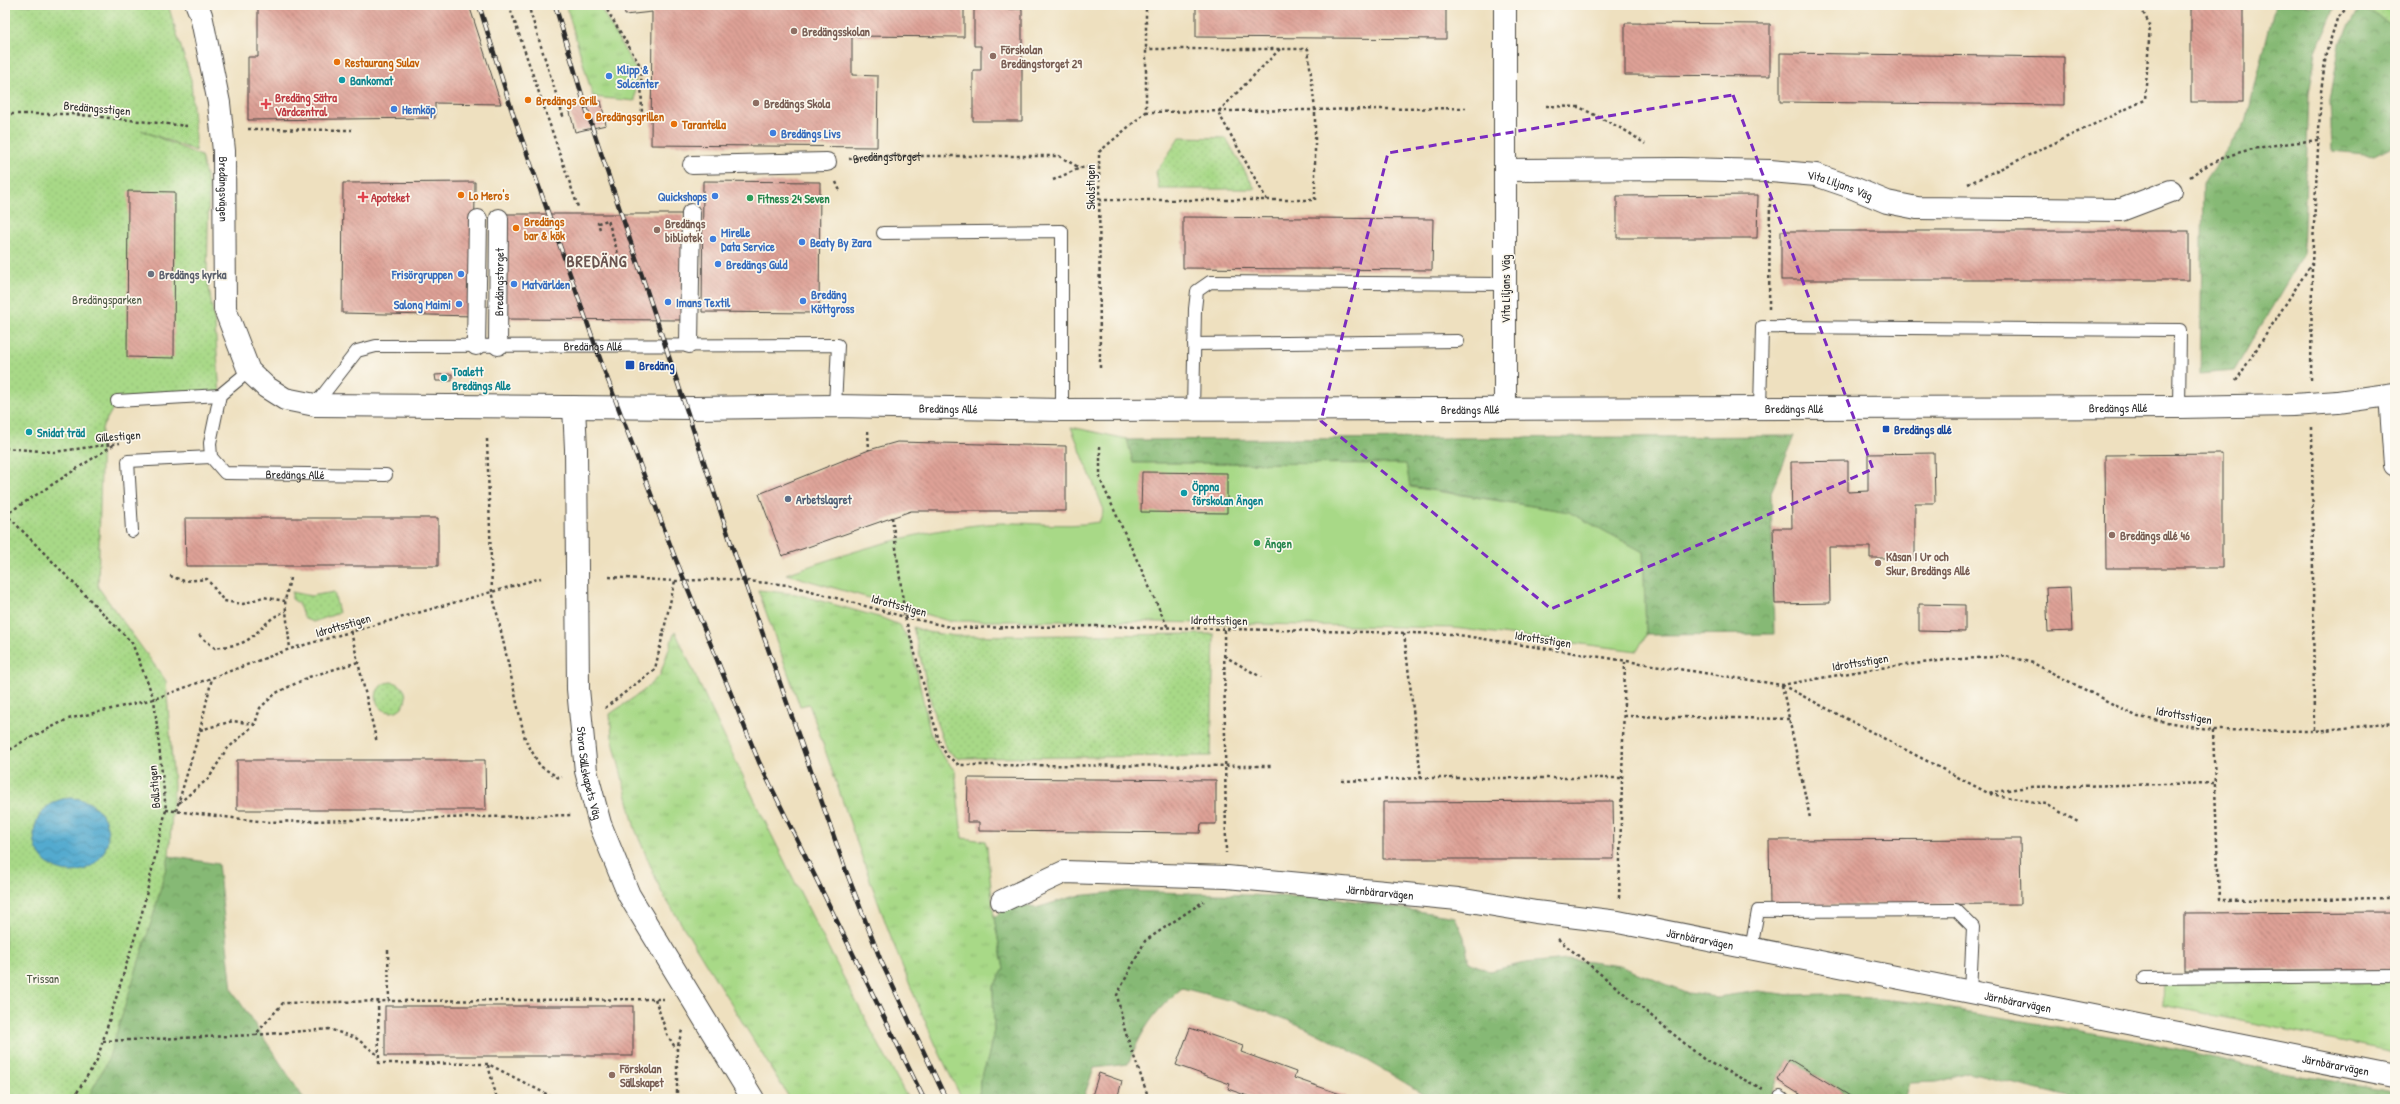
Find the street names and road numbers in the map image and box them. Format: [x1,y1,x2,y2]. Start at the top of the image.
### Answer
street label: Bredängsstigen [63,97,131,119]
street label: Bredängstorget [852,148,922,167]
street label: Bredängsvägen [216,156,233,222]
street label: Skolstigen [1082,164,1099,210]
street label: Vita Liljans Väg [1807,166,1876,204]
street label: Bredängstorget [490,247,507,316]
street label: Vita Liljans Väg [1497,255,1514,323]
street label: Bredängs Allé [563,337,623,354]
street label: Bredängs Allé [919,399,978,417]
street label: Bredängs Allé [1765,399,1824,417]
street label: Bredängs Allé [2089,399,2148,416]
street label: Bredängs Allé [1441,400,1500,417]
street label: Gillestigen [95,426,141,446]
street label: Bredängs Allé [265,465,325,483]
street label: Idrottsstigen [869,589,929,621]
street label: Idrottsstigen [313,609,373,641]
street label: Idrottsstigen [1190,611,1248,629]
street label: Idrottsstigen [1514,626,1572,652]
street label: Idrottsstigen [1831,649,1889,675]
street label: Idrottsstigen [2155,702,2213,728]
street label: Stora Sällskapets Väg [573,726,607,821]
street label: Bollstigen [144,765,164,809]
street label: Järnbärarvägen [1345,880,1414,903]
street label: Järnbärarvägen [1665,923,1735,953]
street label: Järnbärarvägen [1983,986,2053,1016]
street label: Järnbärarvägen [2301,1049,2371,1079]

